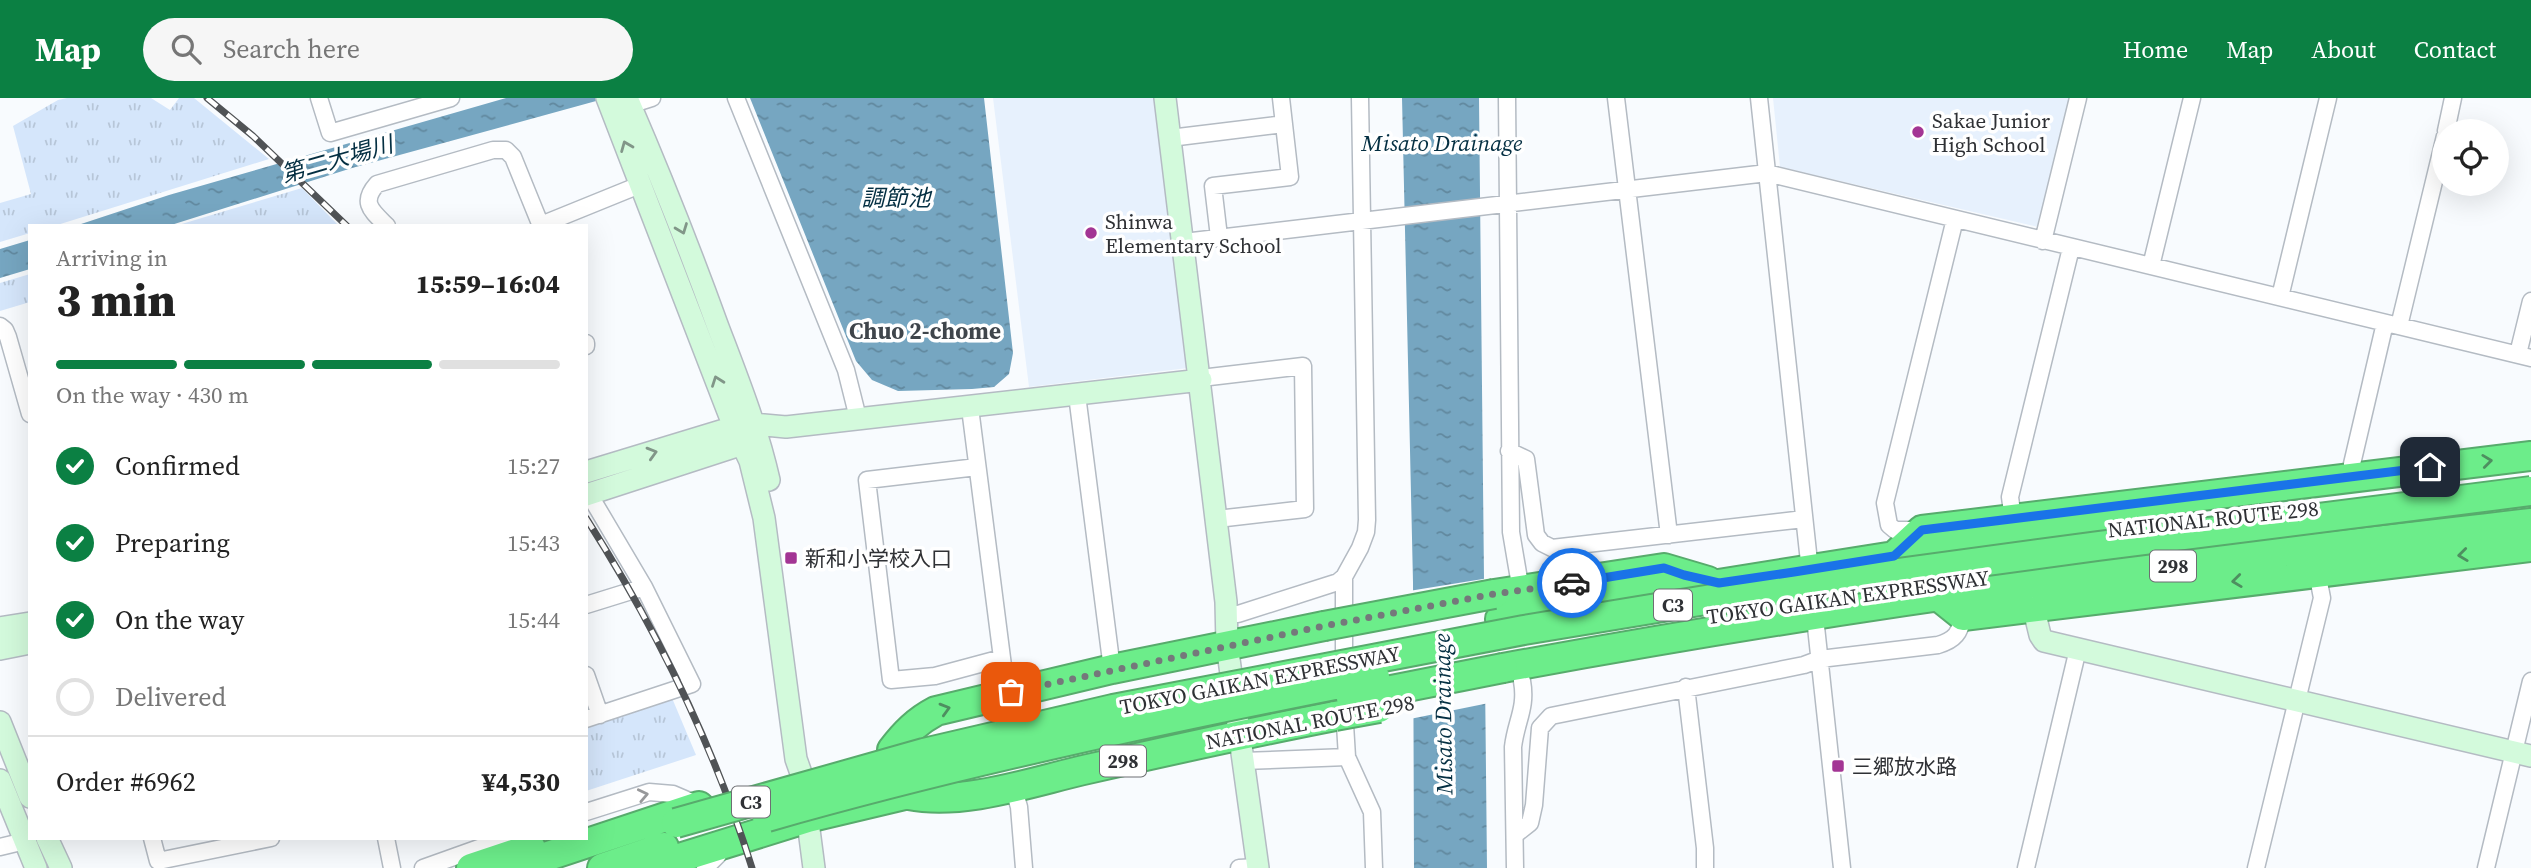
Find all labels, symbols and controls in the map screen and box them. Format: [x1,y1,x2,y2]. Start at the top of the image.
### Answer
search box [143,18,633,81]
text: Map [35,27,101,72]
icon: search [167,30,205,68]
text: Search here [223,31,360,67]
text: Home [2123,33,2188,66]
text: Map [2226,33,2273,66]
text: About [2311,33,2376,66]
text: Contact [2414,33,2496,66]
place label: Sakae Junior High School [1932,106,2050,159]
map controls [2432,119,2509,196]
button: locate [2432,119,2509,196]
marker: Sakae Junior High School [1910,124,1926,140]
water label: 第二大場川 [277,127,400,190]
water label: Misato Drainage [1361,127,1523,159]
one-way arrow [621,140,635,152]
water label: 調節池 [862,182,933,214]
place label: Shinwa Elementary School [1105,207,1282,260]
one-way arrow [673,223,687,235]
marker: Shinwa Elementary School [1083,225,1099,241]
text: Arriving in [56,242,168,274]
text: 15:59–16:04 [416,266,560,302]
text: 3 min [56,268,176,331]
district label: Chuo 2-chome [849,315,1001,347]
one-way arrow [711,375,725,387]
text: On the way · 430 m [56,379,249,411]
pin [2400,437,2460,497]
one-way arrow [646,446,658,461]
icon: check [56,447,94,485]
text: Confirmed [115,448,240,484]
icon: home [2411,448,2449,486]
text: 15:27 [507,450,560,482]
one-way arrow [2481,454,2492,469]
street label: NATIONAL ROUTE 298 [2106,494,2320,544]
icon: check [56,524,94,562]
text: Preparing [115,525,230,561]
text: 15:43 [507,527,560,559]
place label: 新和小学校入口 [805,544,952,573]
one-way arrow [2457,547,2468,562]
courier [1537,548,1607,618]
marker: 新和小学校入口 [783,550,799,566]
road number: 298 [2150,551,2196,582]
street label: TOKYO GAIKAN EXPRESSWAY [1705,563,1992,631]
icon: car [1553,564,1591,602]
one-way arrow [2231,574,2243,589]
road number: C3 [1654,590,1692,620]
icon: check [56,601,94,639]
text: On the way [115,602,244,638]
text: 15:44 [507,604,560,636]
water label: Misato Drainage [1426,633,1460,796]
street label: TOKYO GAIKAN EXPRESSWAY [1117,638,1403,721]
pin [981,662,1041,722]
icon: bag [992,673,1030,711]
text: Delivered [115,679,226,715]
street label: NATIONAL ROUTE 298 [1203,688,1417,756]
one-way arrow [939,703,951,718]
road number: 298 [1100,746,1146,776]
place label: 三郷放水路 [1852,752,1957,781]
marker: 三郷放水路 [1830,758,1846,774]
text: Order #6962 [56,764,196,800]
text: ¥4,530 [482,764,560,800]
road number: C3 [732,786,770,818]
one-way arrow [637,788,649,803]

